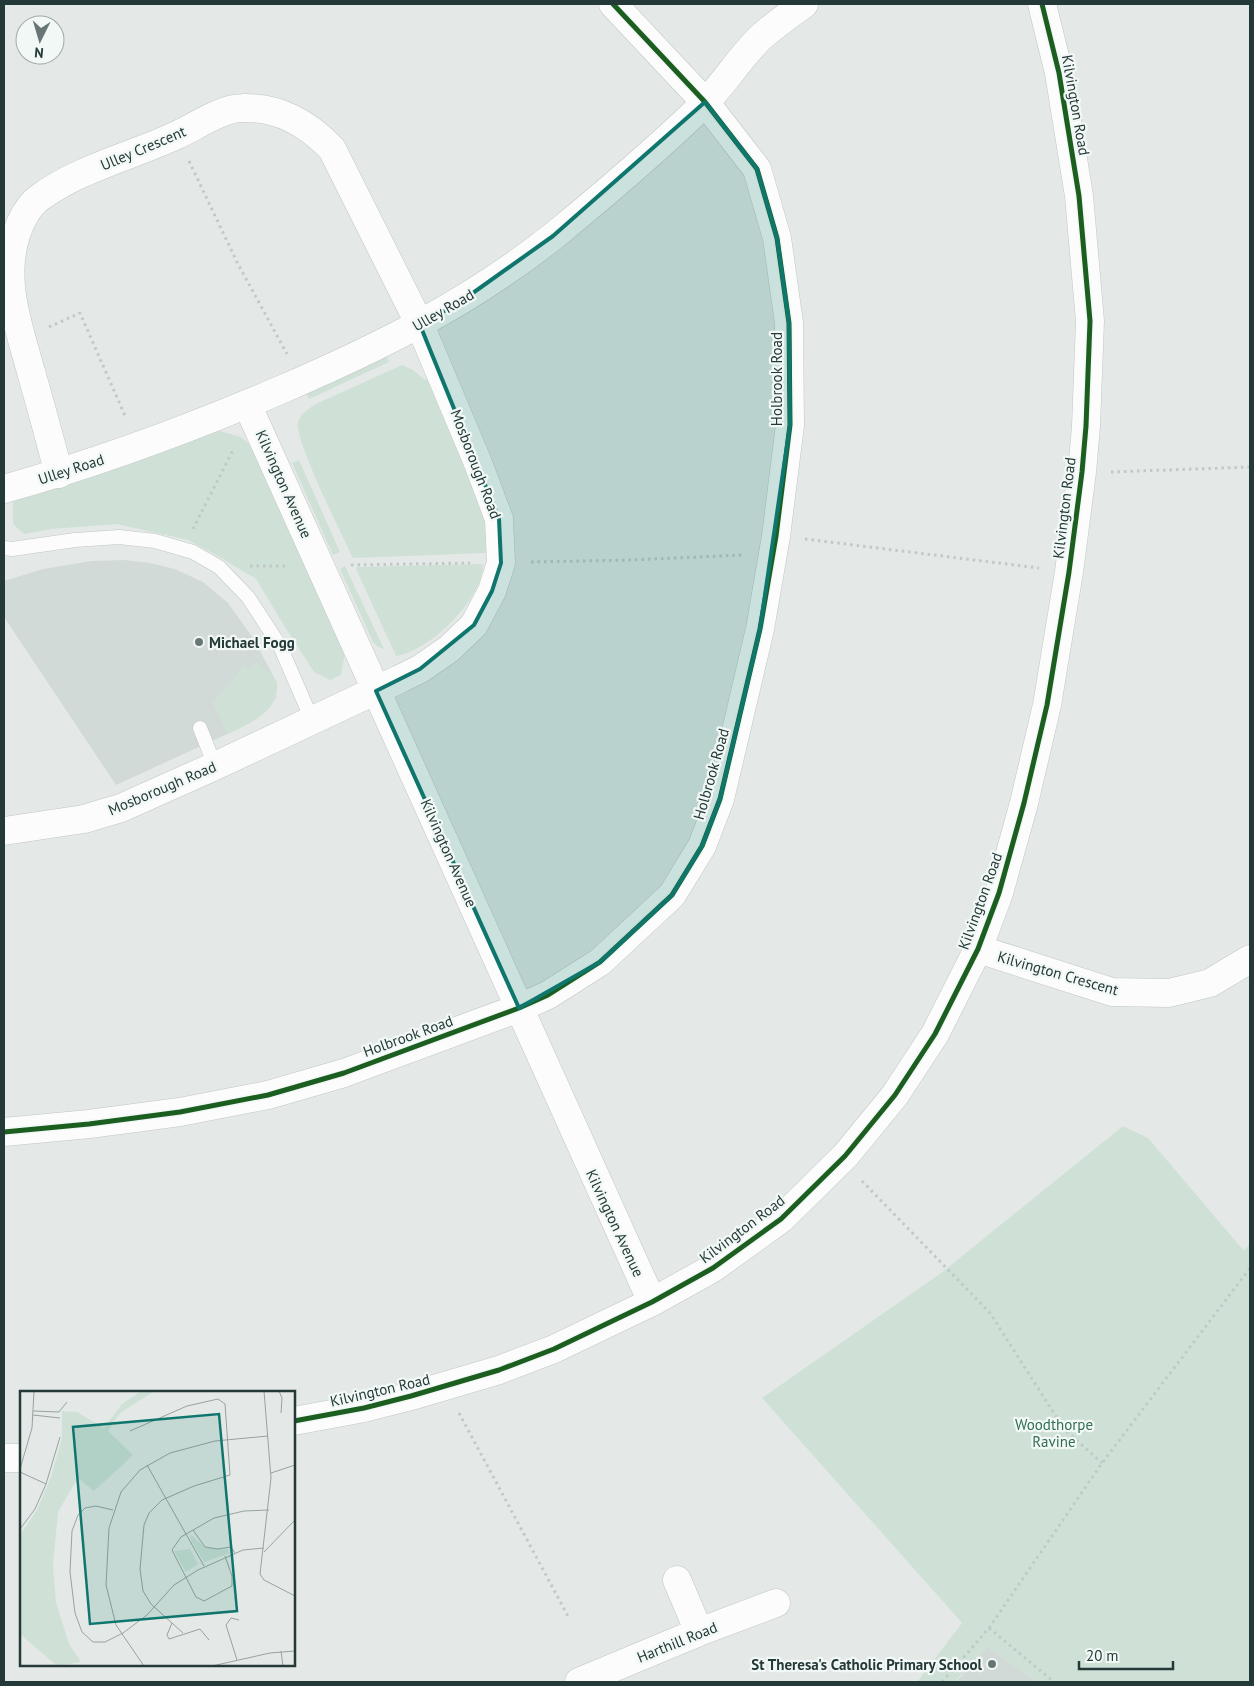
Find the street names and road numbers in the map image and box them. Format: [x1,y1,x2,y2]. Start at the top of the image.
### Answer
street label: Kilvington Road [1058,53,1094,157]
street label: Ulley Crescent [97,121,189,175]
street label: Ulley Road [409,285,477,335]
street label: Holbrook Road [767,332,786,426]
street label: Mosborough Road [446,407,506,521]
street label: Kilvington Avenue [252,427,316,541]
street label: Ulley Road [36,449,106,489]
street label: Kilvington Road [1048,456,1080,560]
street label: Holbrook Road [689,726,733,822]
street label: Mosborough Road [105,757,219,819]
street label: Kilvington Avenue [417,796,481,910]
street label: Kilvington Road [954,850,1006,952]
street label: Kilvington Crescent [995,947,1121,999]
street label: Holbrook Road [360,1011,456,1061]
street label: Kilvington Avenue [582,1166,648,1280]
street label: Kilvington Road [696,1191,788,1267]
street label: Kilvington Road [328,1369,432,1411]
street label: Harthill Road [634,1617,720,1667]

